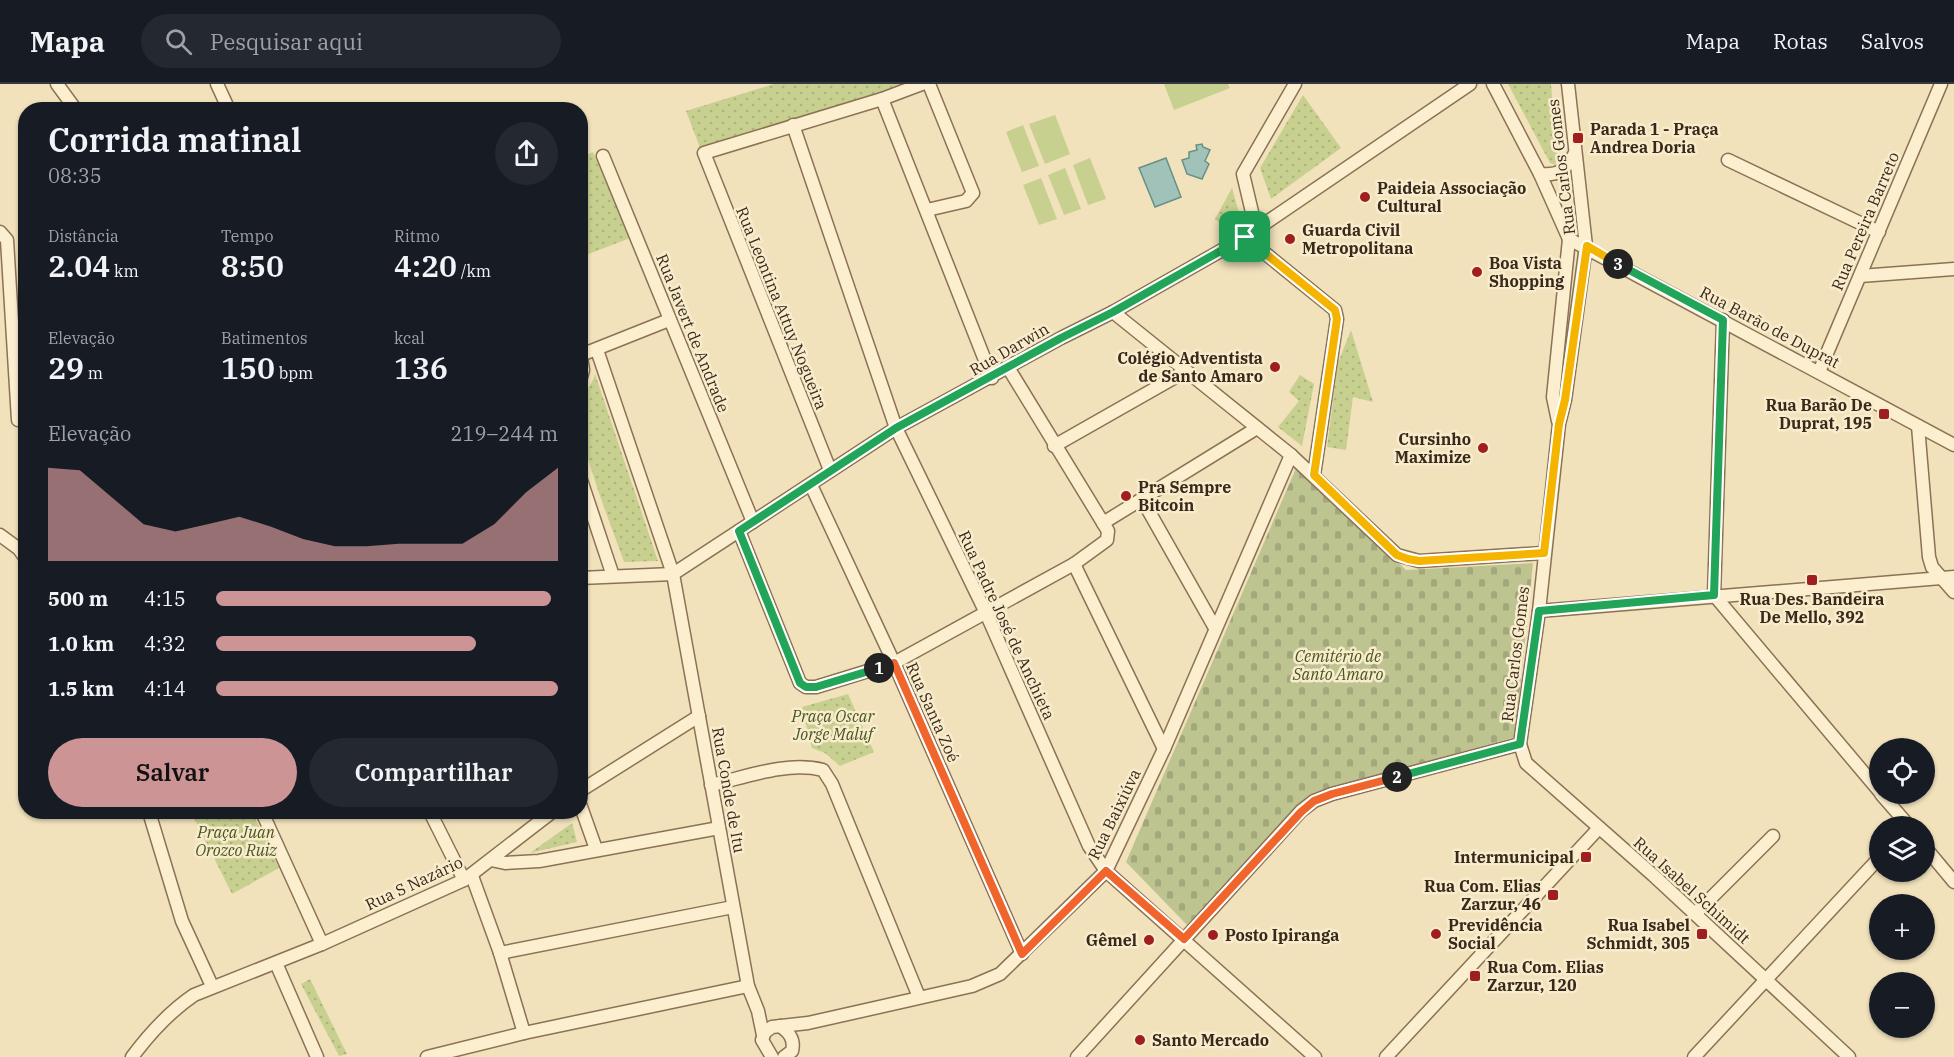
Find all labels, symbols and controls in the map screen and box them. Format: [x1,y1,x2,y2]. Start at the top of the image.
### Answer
search box [141,14,561,68]
text: Mapa [30,23,105,60]
icon: search [162,25,195,58]
text: Pesquisar aqui [210,27,363,56]
text: Mapa [1686,27,1740,55]
text: Rotas [1773,27,1828,55]
text: Salvos [1861,27,1924,55]
street label: Rua Carlos Gomes [1543,98,1579,236]
text: Corrida matinal [48,118,302,161]
place label: Parada 1 - Praça Andrea Doria [1590,119,1719,157]
button: share [495,122,558,185]
marker: Parada 1 - Praça Andrea Doria [1571,131,1585,145]
street label: Rua Pereira Barreto [1827,149,1903,293]
text: 08:35 [48,162,102,189]
place label: Paideia Associação Cultural [1377,178,1526,216]
marker: Paideia Associação Cultural [1358,190,1372,204]
street label: Rua Leontina Attuy Nogueira [732,204,832,413]
pin [1219,211,1270,262]
icon: arrive [1228,220,1261,253]
place label: Guarda Civil Metropolitana [1302,220,1414,258]
text: Distância [48,226,119,246]
text: Tempo [221,226,274,246]
text: Ritmo [394,226,440,246]
marker: Guarda Civil Metropolitana [1283,232,1297,246]
text: 2.04 [48,246,110,285]
text: 8:50 [221,246,284,285]
text: 4:20 [394,246,457,285]
pin: 3 [1603,249,1633,279]
street label: Rua Javert de Andrade [652,251,734,415]
place label: Boa Vista Shopping [1489,253,1565,291]
text: 3 [1613,254,1623,274]
text: km [110,261,139,281]
text: /km [457,261,491,281]
marker: Boa Vista Shopping [1470,265,1484,279]
street label: Rua Barão de Duprat [1697,282,1844,372]
street label: Rua Darwin [966,318,1052,380]
text: Elevação [48,328,115,348]
text: Batimentos [221,328,308,348]
text: kcal [394,328,425,348]
text: 29 [48,348,84,387]
text: 150 [221,348,275,387]
text: 136 [394,348,448,387]
place label: Colégio Adventista de Santo Amaro [1117,348,1263,386]
marker: Colégio Adventista de Santo Amaro [1268,360,1282,374]
text: m [84,363,103,383]
text: bpm [275,363,313,383]
place label: Rua Barão De Duprat, 195 [1766,395,1872,433]
marker: Rua Barão De Duprat, 195 [1877,407,1891,421]
text: Elevação [48,420,131,447]
text: 219–244 m [451,420,558,447]
place label: Cursinho Maximize [1395,429,1471,467]
marker: Cursinho Maximize [1476,441,1490,455]
place label: Pra Sempre Bitcoin [1138,477,1231,515]
marker: Pra Sempre Bitcoin [1119,489,1133,503]
street label: Rua Padre José de Anchieta [954,527,1060,723]
marker: Rua Des. Bandeira De Mello, 392 [1805,573,1819,587]
text: 500 m [48,585,108,612]
text: 4:15 [144,585,186,612]
street label: Rua Carlos Gomes [1497,585,1533,723]
place label: Rua Des. Bandeira De Mello, 392 [1740,589,1884,627]
text: 1.0 km [48,630,114,657]
text: 4:32 [144,630,186,657]
park label: Cemitério de Santo Amaro [1292,646,1383,684]
pin: 1 [864,653,894,683]
text: 1 [874,658,884,678]
street label: Rua Santa Zoé [902,659,964,765]
text: 1.5 km [48,675,114,702]
text: 4:14 [144,675,186,702]
park label: Praça Oscar Jorge Maluf [791,706,876,744]
street label: Rua Conde de Itu [708,725,750,855]
button: Salvar [48,738,297,807]
button: Compartilhar [309,738,558,807]
map controls [1869,738,1935,1038]
button: locate [1869,738,1935,804]
pin: 2 [1382,762,1412,792]
street label: Rua Baixiúva [1083,765,1145,863]
text: 2 [1392,767,1402,787]
button: layers [1869,816,1935,882]
park label: Praça Juan Orozco Ruiz [195,822,278,860]
street label: Rua Isabel Schimidt [1630,832,1755,948]
place label: Intermunicipal [1454,847,1574,867]
marker: Intermunicipal [1579,850,1593,864]
street label: Rua S Nazário [362,852,466,914]
place label: Rua Com. Elias Zarzur, 46 [1424,876,1541,914]
marker: Rua Com. Elias Zarzur, 46 [1546,888,1560,902]
button: + [1869,894,1935,960]
place label: Previdência Social [1448,915,1543,953]
place label: Rua Isabel Schmidt, 305 [1587,915,1690,953]
place label: Posto Ipiranga [1225,925,1339,945]
marker: Previdência Social [1429,927,1443,941]
marker: Rua Isabel Schmidt, 305 [1695,927,1709,941]
marker: Posto Ipiranga [1206,928,1220,942]
place label: Gêmel [1086,930,1137,950]
marker: Gêmel [1142,933,1156,947]
place label: Rua Com. Elias Zarzur, 120 [1487,957,1604,995]
marker: Rua Com. Elias Zarzur, 120 [1468,969,1482,983]
button: − [1869,972,1935,1038]
place label: Santo Mercado [1152,1030,1269,1050]
marker: Santo Mercado [1133,1033,1147,1047]

